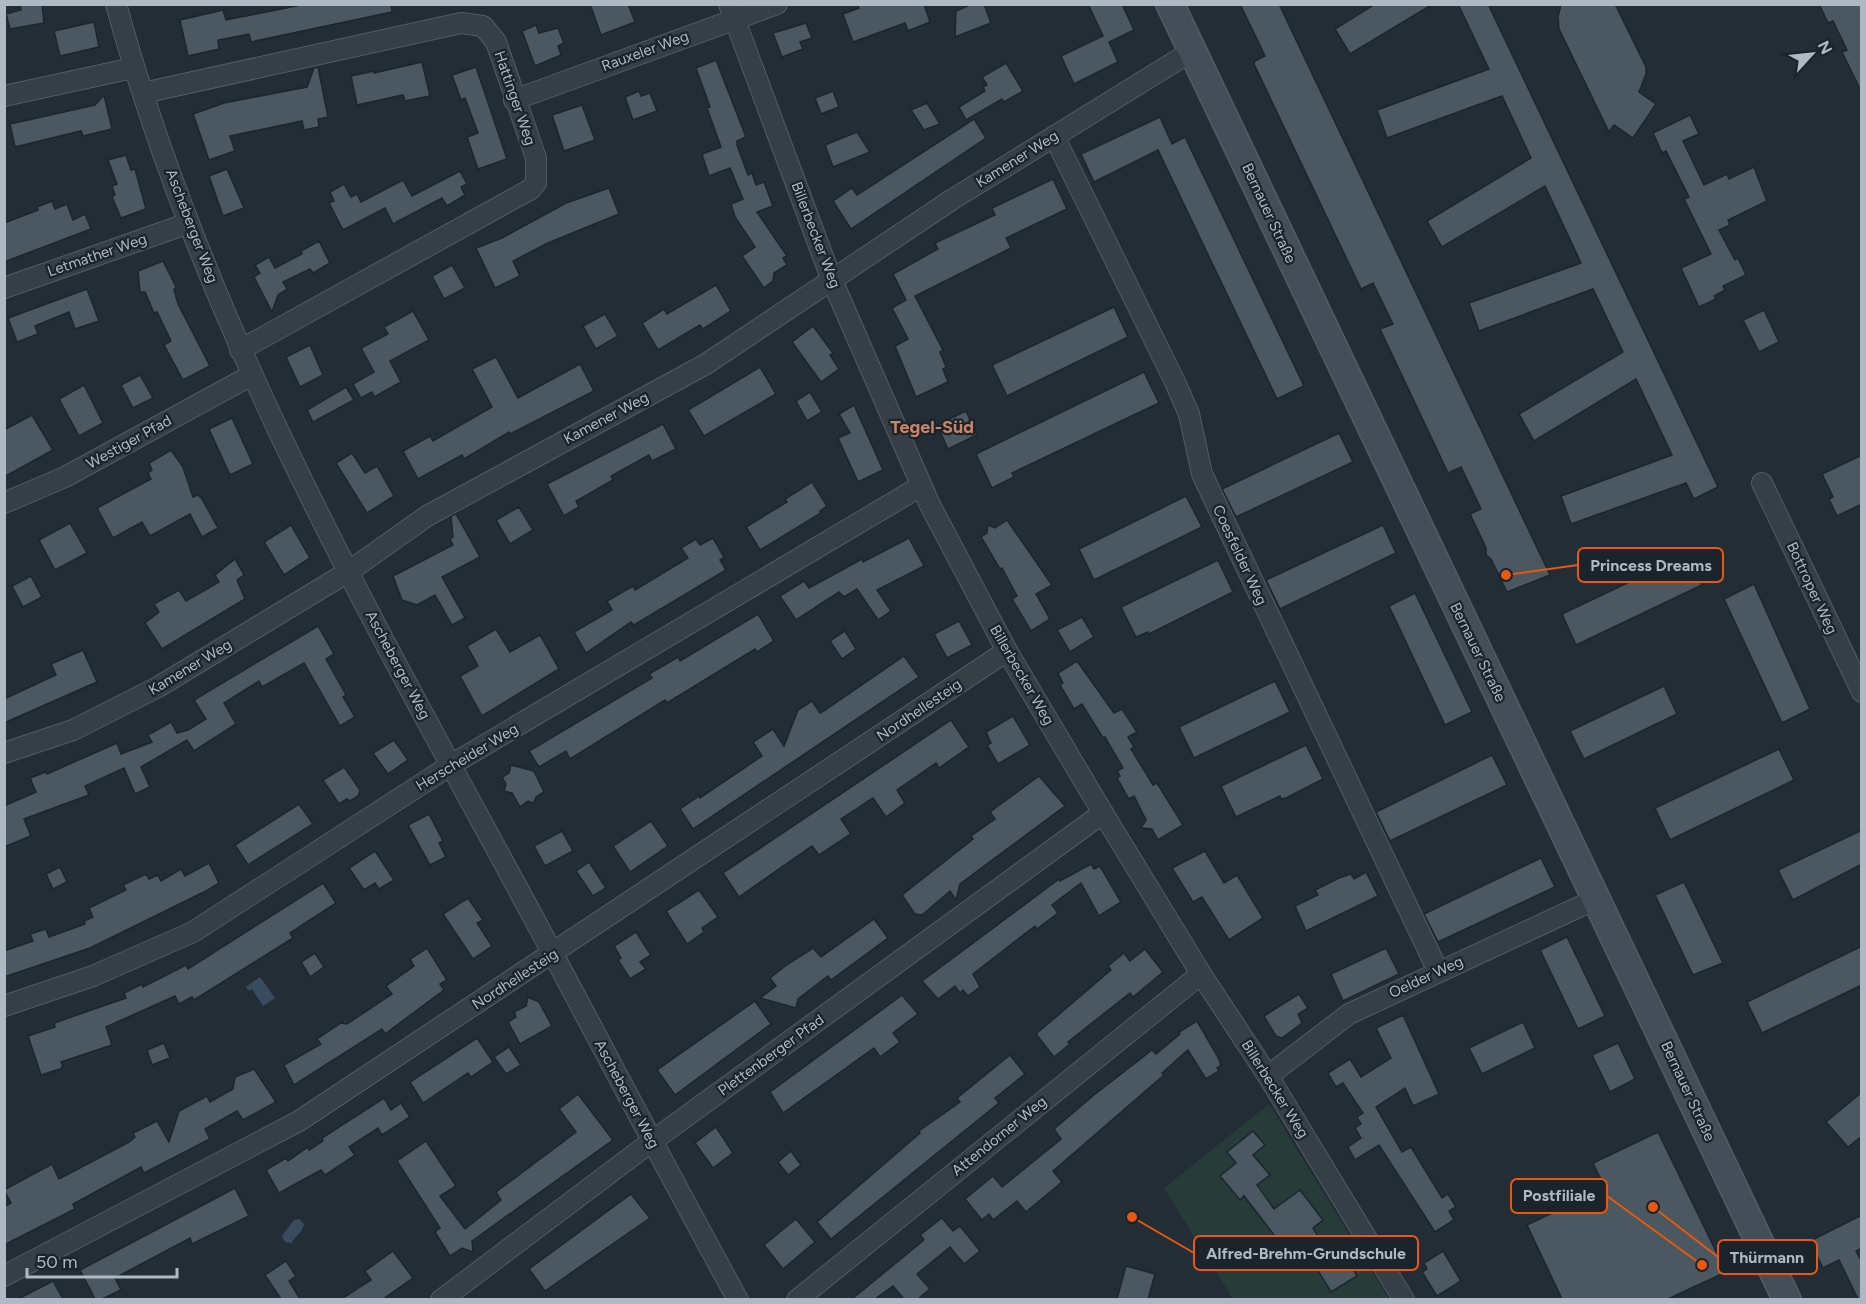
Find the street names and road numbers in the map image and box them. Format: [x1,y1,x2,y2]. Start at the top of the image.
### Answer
street label: Rauxeler Weg [599,27,691,75]
street label: Hattinger Weg [490,48,540,148]
street label: Kamener Weg [972,127,1062,191]
street label: Bernauer Straße [1238,160,1300,266]
street label: Ascheberger Weg [162,167,222,285]
street label: Billerbecker Weg [787,179,845,291]
street label: Letmather Weg [45,230,149,280]
street label: Kamener Weg [560,388,652,448]
street label: Westiger Pfad [83,411,175,473]
street label: Coesfelder Weg [1209,502,1271,608]
street label: Bottroper Weg [1783,539,1841,637]
street label: Bernauer Straße [1446,600,1510,704]
street label: Ascheberger Weg [362,608,434,722]
street label: Billerbecker Weg [986,622,1058,728]
street label: Kamener Weg [145,635,235,699]
street label: Nordhellesteig [873,675,965,745]
street label: Herscheider Weg [413,719,521,795]
street label: Nordhellesteig [469,945,561,1013]
street label: Oelder Weg [1386,952,1466,1002]
street label: Plettenberger Pfad [715,1011,827,1099]
street label: Ascheberger Weg [591,1037,663,1151]
street label: Billerbecker Weg [1238,1037,1312,1141]
street label: Bernauer Straße [1657,1038,1719,1144]
street label: Attendorner Weg [948,1092,1050,1180]

